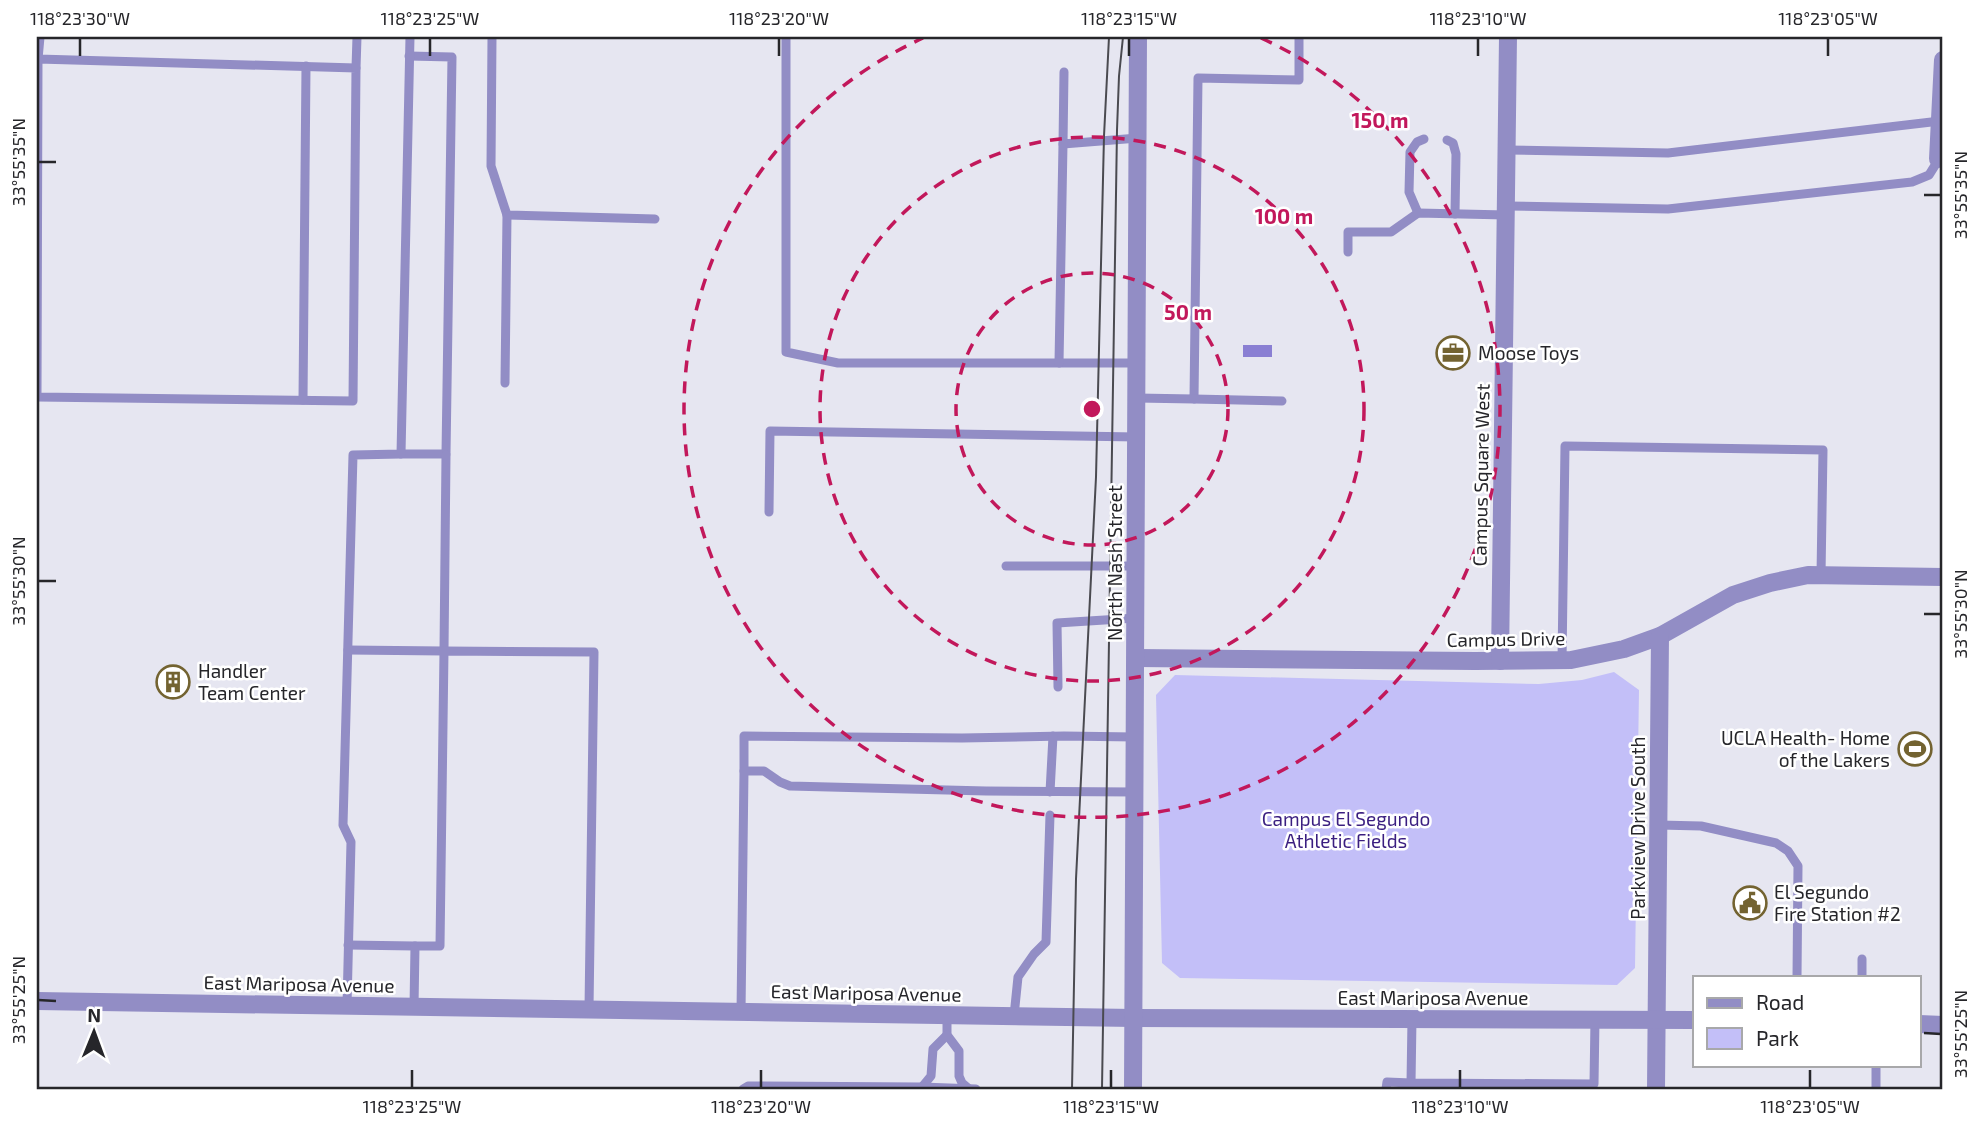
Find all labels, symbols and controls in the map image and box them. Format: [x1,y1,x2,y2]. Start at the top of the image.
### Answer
text: 118°23'30"W [30,7,130,29]
text: 118°23'25"W [381,7,479,29]
text: 118°23'20"W [729,7,829,29]
text: 118°23'15"W [1081,7,1177,29]
text: 118°23'10"W [1429,7,1527,29]
text: 118°23'05"W [1778,7,1878,29]
text: 150 m [1352,107,1408,132]
text: 33°55'35"N [7,118,29,206]
text: 33°55'35"N [1949,151,1971,239]
text: 100 m [1255,203,1313,228]
text: 50 m [1164,299,1212,324]
office icon: Moose Toys [1434,334,1472,372]
place label: Moose Toys [1478,341,1579,364]
street label: Campus Square West [1467,383,1494,567]
centre of rings [1080,397,1104,421]
street label: North Nash Street [1103,485,1126,641]
text: 33°55'30"N [7,536,29,626]
text: 33°55'30"N [1949,569,1971,659]
street label: Campus Drive [1446,626,1566,651]
place label: Handler Team Center [198,659,306,704]
building icon: Handler Team Center [154,663,192,701]
place label: UCLA Health- Home of the Lakers [1721,726,1890,771]
sports icon: UCLA Health- Home of the Lakers [1896,730,1934,768]
street label: Parkview Drive South [1626,736,1649,920]
park label: Campus El Segundo Athletic Fields [1262,807,1430,852]
place label: El Segundo Fire Station #2 [1774,880,1901,925]
public building icon: El Segundo Fire Station #2 [1731,884,1769,922]
text: 33°55'25"N [7,956,29,1044]
street label: East Mariposa Avenue [203,970,395,997]
legend [1693,976,1920,1066]
street label: East Mariposa Avenue [770,979,962,1006]
street label: East Mariposa Avenue [1338,986,1528,1009]
text: Road [1756,989,1804,1014]
text: 33°55'25"N [1949,990,1971,1078]
north arrow [60,996,130,1066]
text: N [87,1003,101,1026]
text: Park [1756,1025,1799,1050]
text: 118°23'25"W [363,1095,461,1117]
text: 118°23'20"W [711,1095,811,1117]
text: 118°23'15"W [1063,1095,1159,1117]
text: 118°23'10"W [1411,1095,1509,1117]
text: 118°23'05"W [1760,1095,1860,1117]

